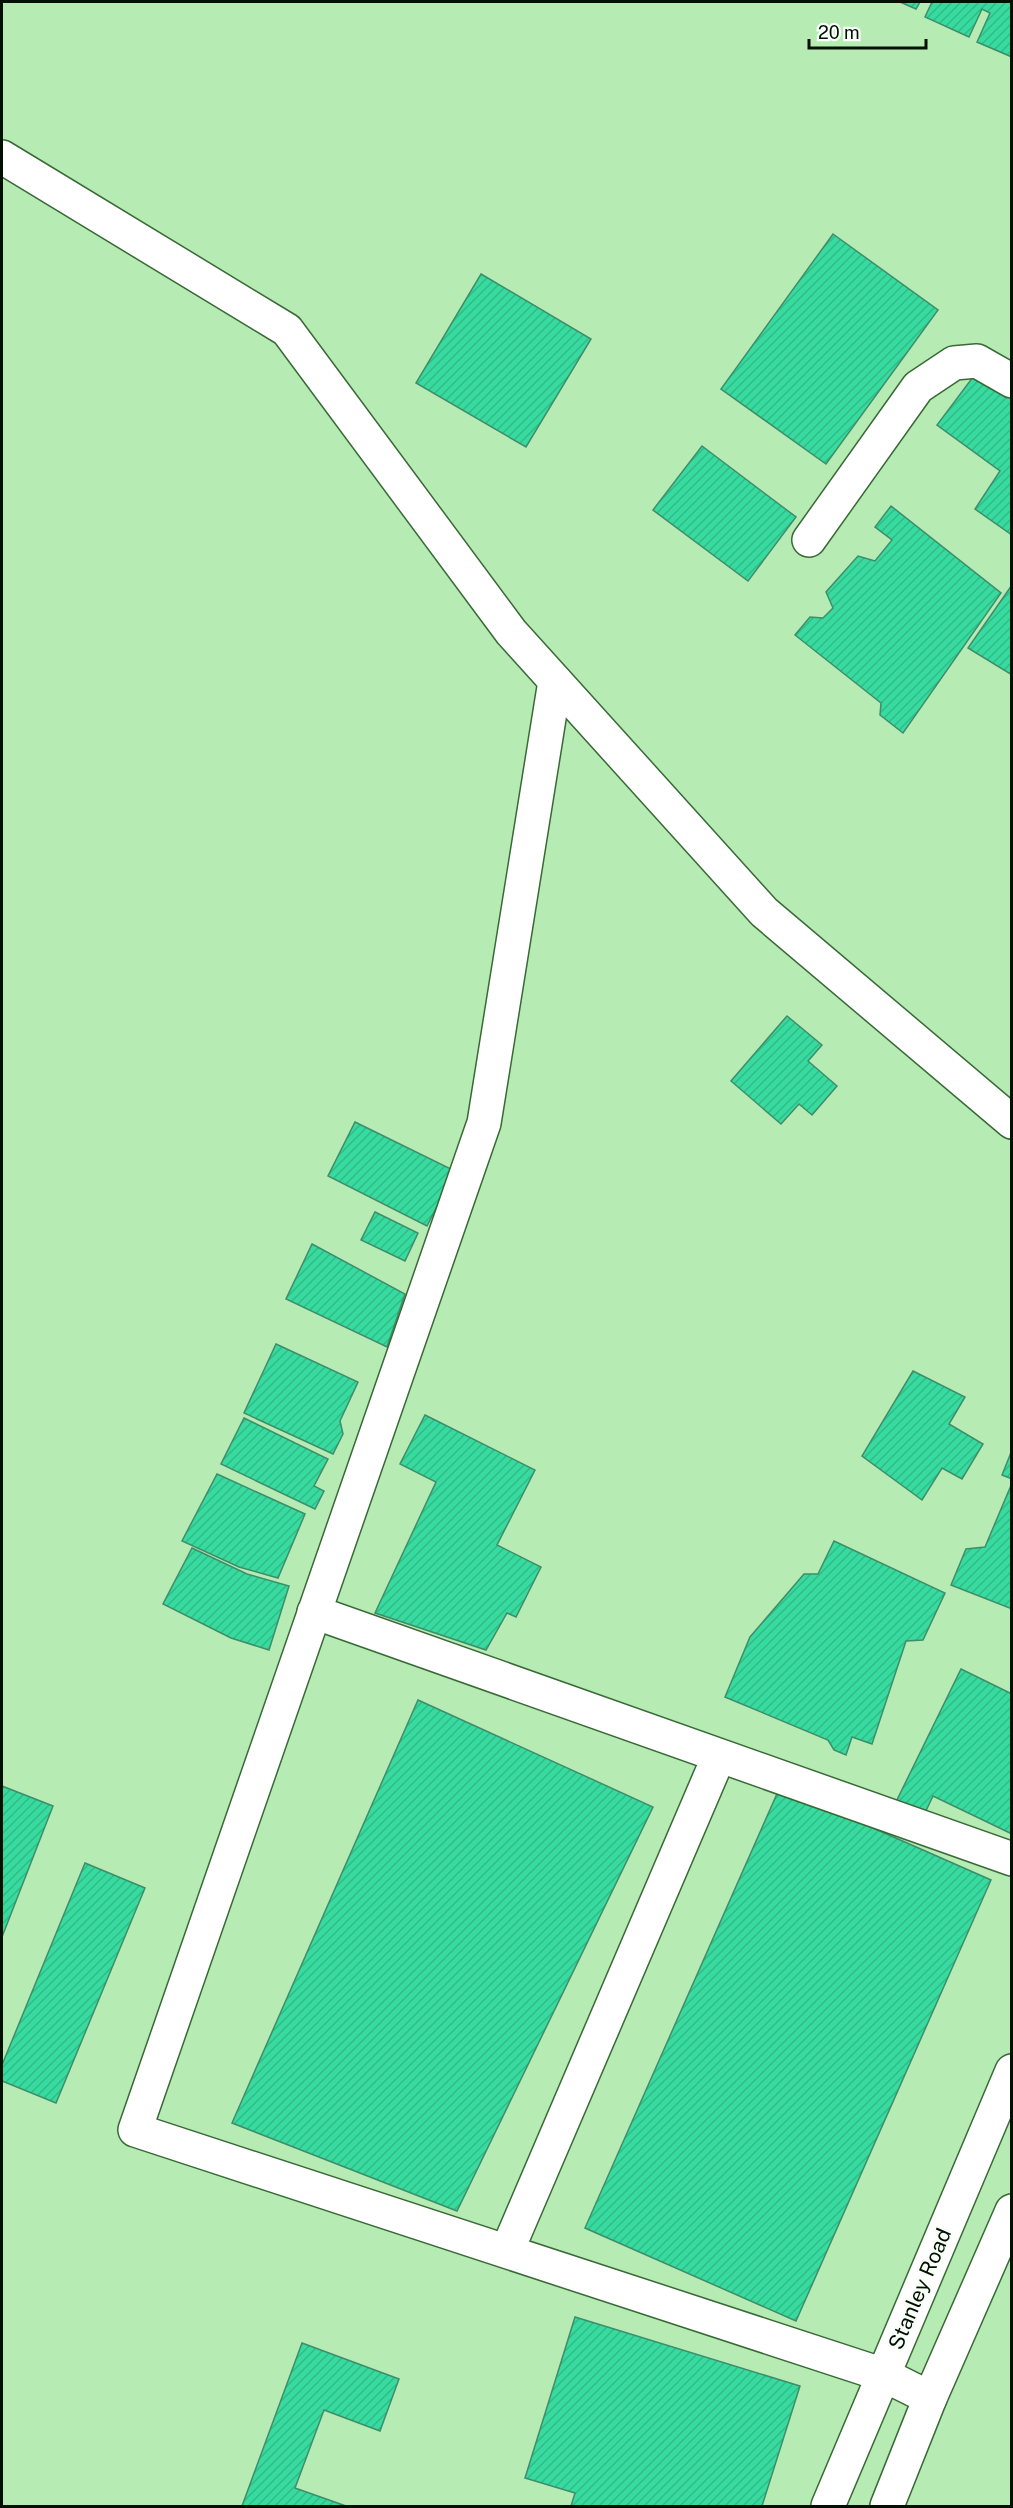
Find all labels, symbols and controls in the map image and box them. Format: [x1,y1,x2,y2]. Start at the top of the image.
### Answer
scale bar [809,12,926,50]
text: 20 m [818,22,860,43]
street label: Stanley Road [883,2225,956,2353]

